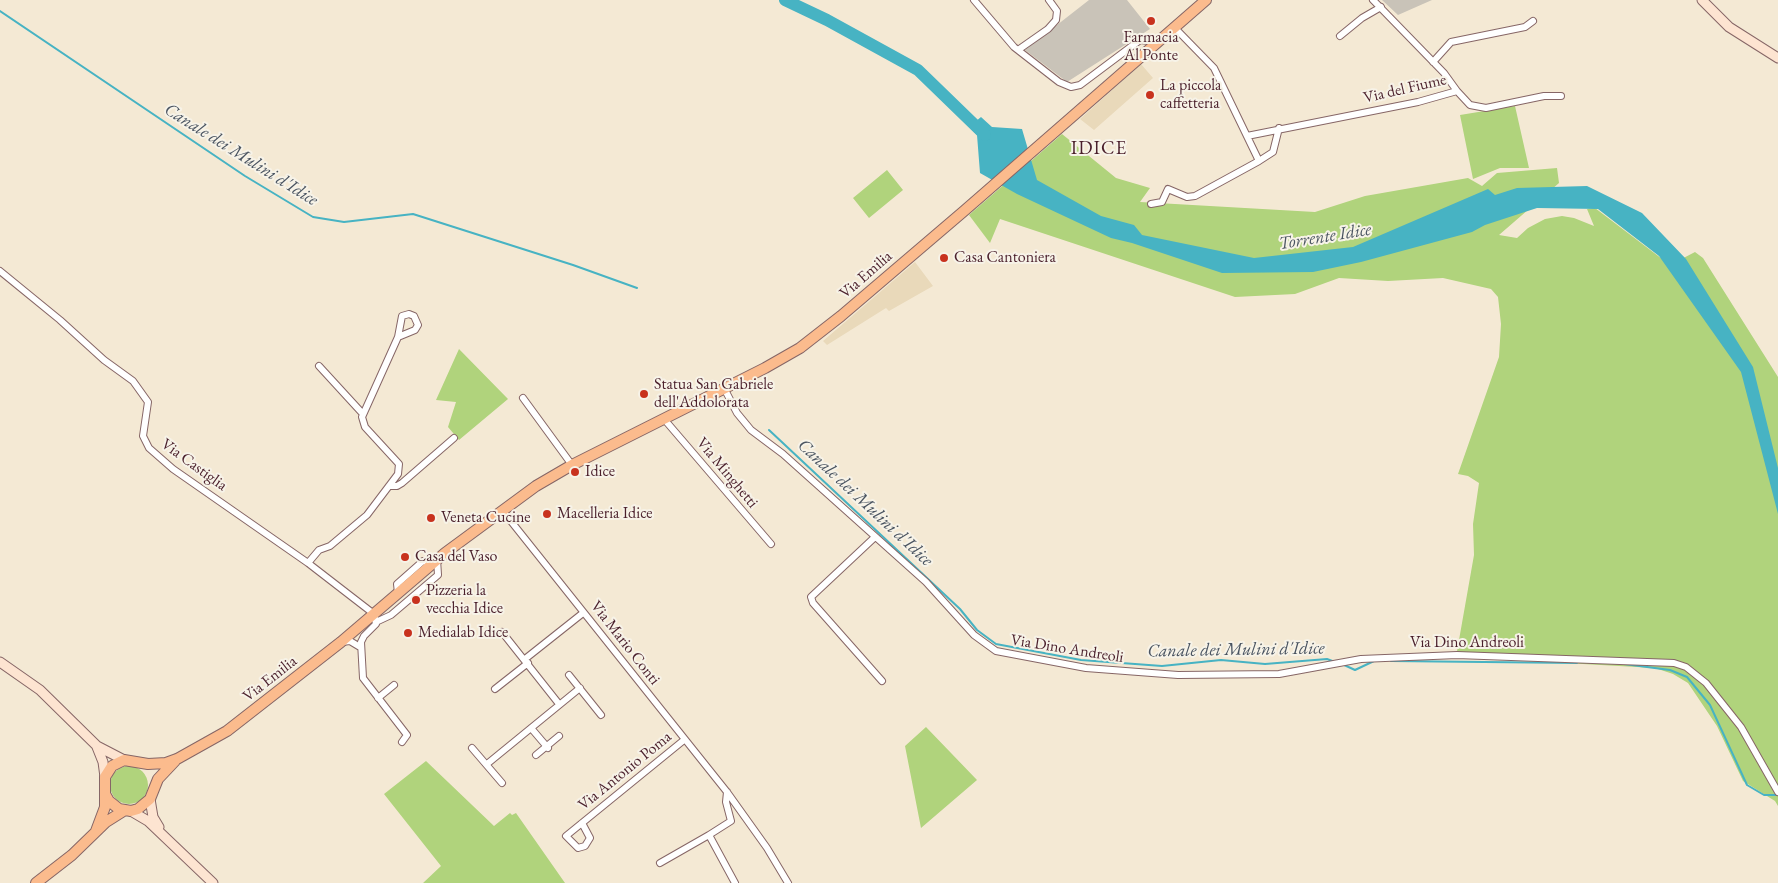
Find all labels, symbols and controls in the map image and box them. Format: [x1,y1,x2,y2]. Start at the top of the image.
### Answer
marker: Farmacia Al Ponte [1145,15,1157,27]
place label: Farmacia Al Ponte [1123,28,1179,66]
street label: Via del Fiume [1362,70,1448,108]
place label: La piccola caffetteria [1160,76,1221,114]
marker: La piccola caffetteria [1144,89,1156,101]
water label: Canale dei Mulini d'Idice [160,99,322,211]
district label: IDICE [1070,138,1128,160]
water label: Torrente Idice [1277,219,1373,255]
street label: Via Emilia [836,247,896,303]
place label: Casa Cantoniera [954,248,1056,268]
marker: Casa Cantoniera [938,252,950,264]
place label: Statua San Gabriele dell'Addolorata [654,375,773,413]
marker: Statua San Gabriele dell'Addolorata [638,388,650,400]
street label: Via Minghetti [692,434,762,512]
street label: Via Castiglia [157,435,231,495]
water label: Canale dei Mulini d'Idice [793,435,937,571]
place label: Idice [585,462,615,482]
marker: Idice [569,466,581,478]
place label: Macelleria Idice [557,504,653,524]
place label: Veneta Cucine [441,508,531,528]
marker: Macelleria Idice [541,508,553,520]
marker: Veneta Cucine [425,512,437,524]
place label: Casa del Vaso [415,547,497,567]
marker: Casa del Vaso [399,551,411,563]
place label: Pizzeria la vecchia Idice [426,581,503,619]
marker: Pizzeria la vecchia Idice [410,594,422,606]
street label: Via Mario Conti [586,597,664,689]
place label: Medialab Idice [418,623,508,643]
marker: Medialab Idice [402,627,414,639]
street label: Via Dino Andreoli [1009,631,1125,667]
street label: Via Dino Andreoli [1410,633,1524,653]
water label: Canale dei Mulini d'Idice [1147,638,1325,662]
street label: Via Emilia [239,652,301,706]
street label: Via Antonio Poma [574,727,676,815]

